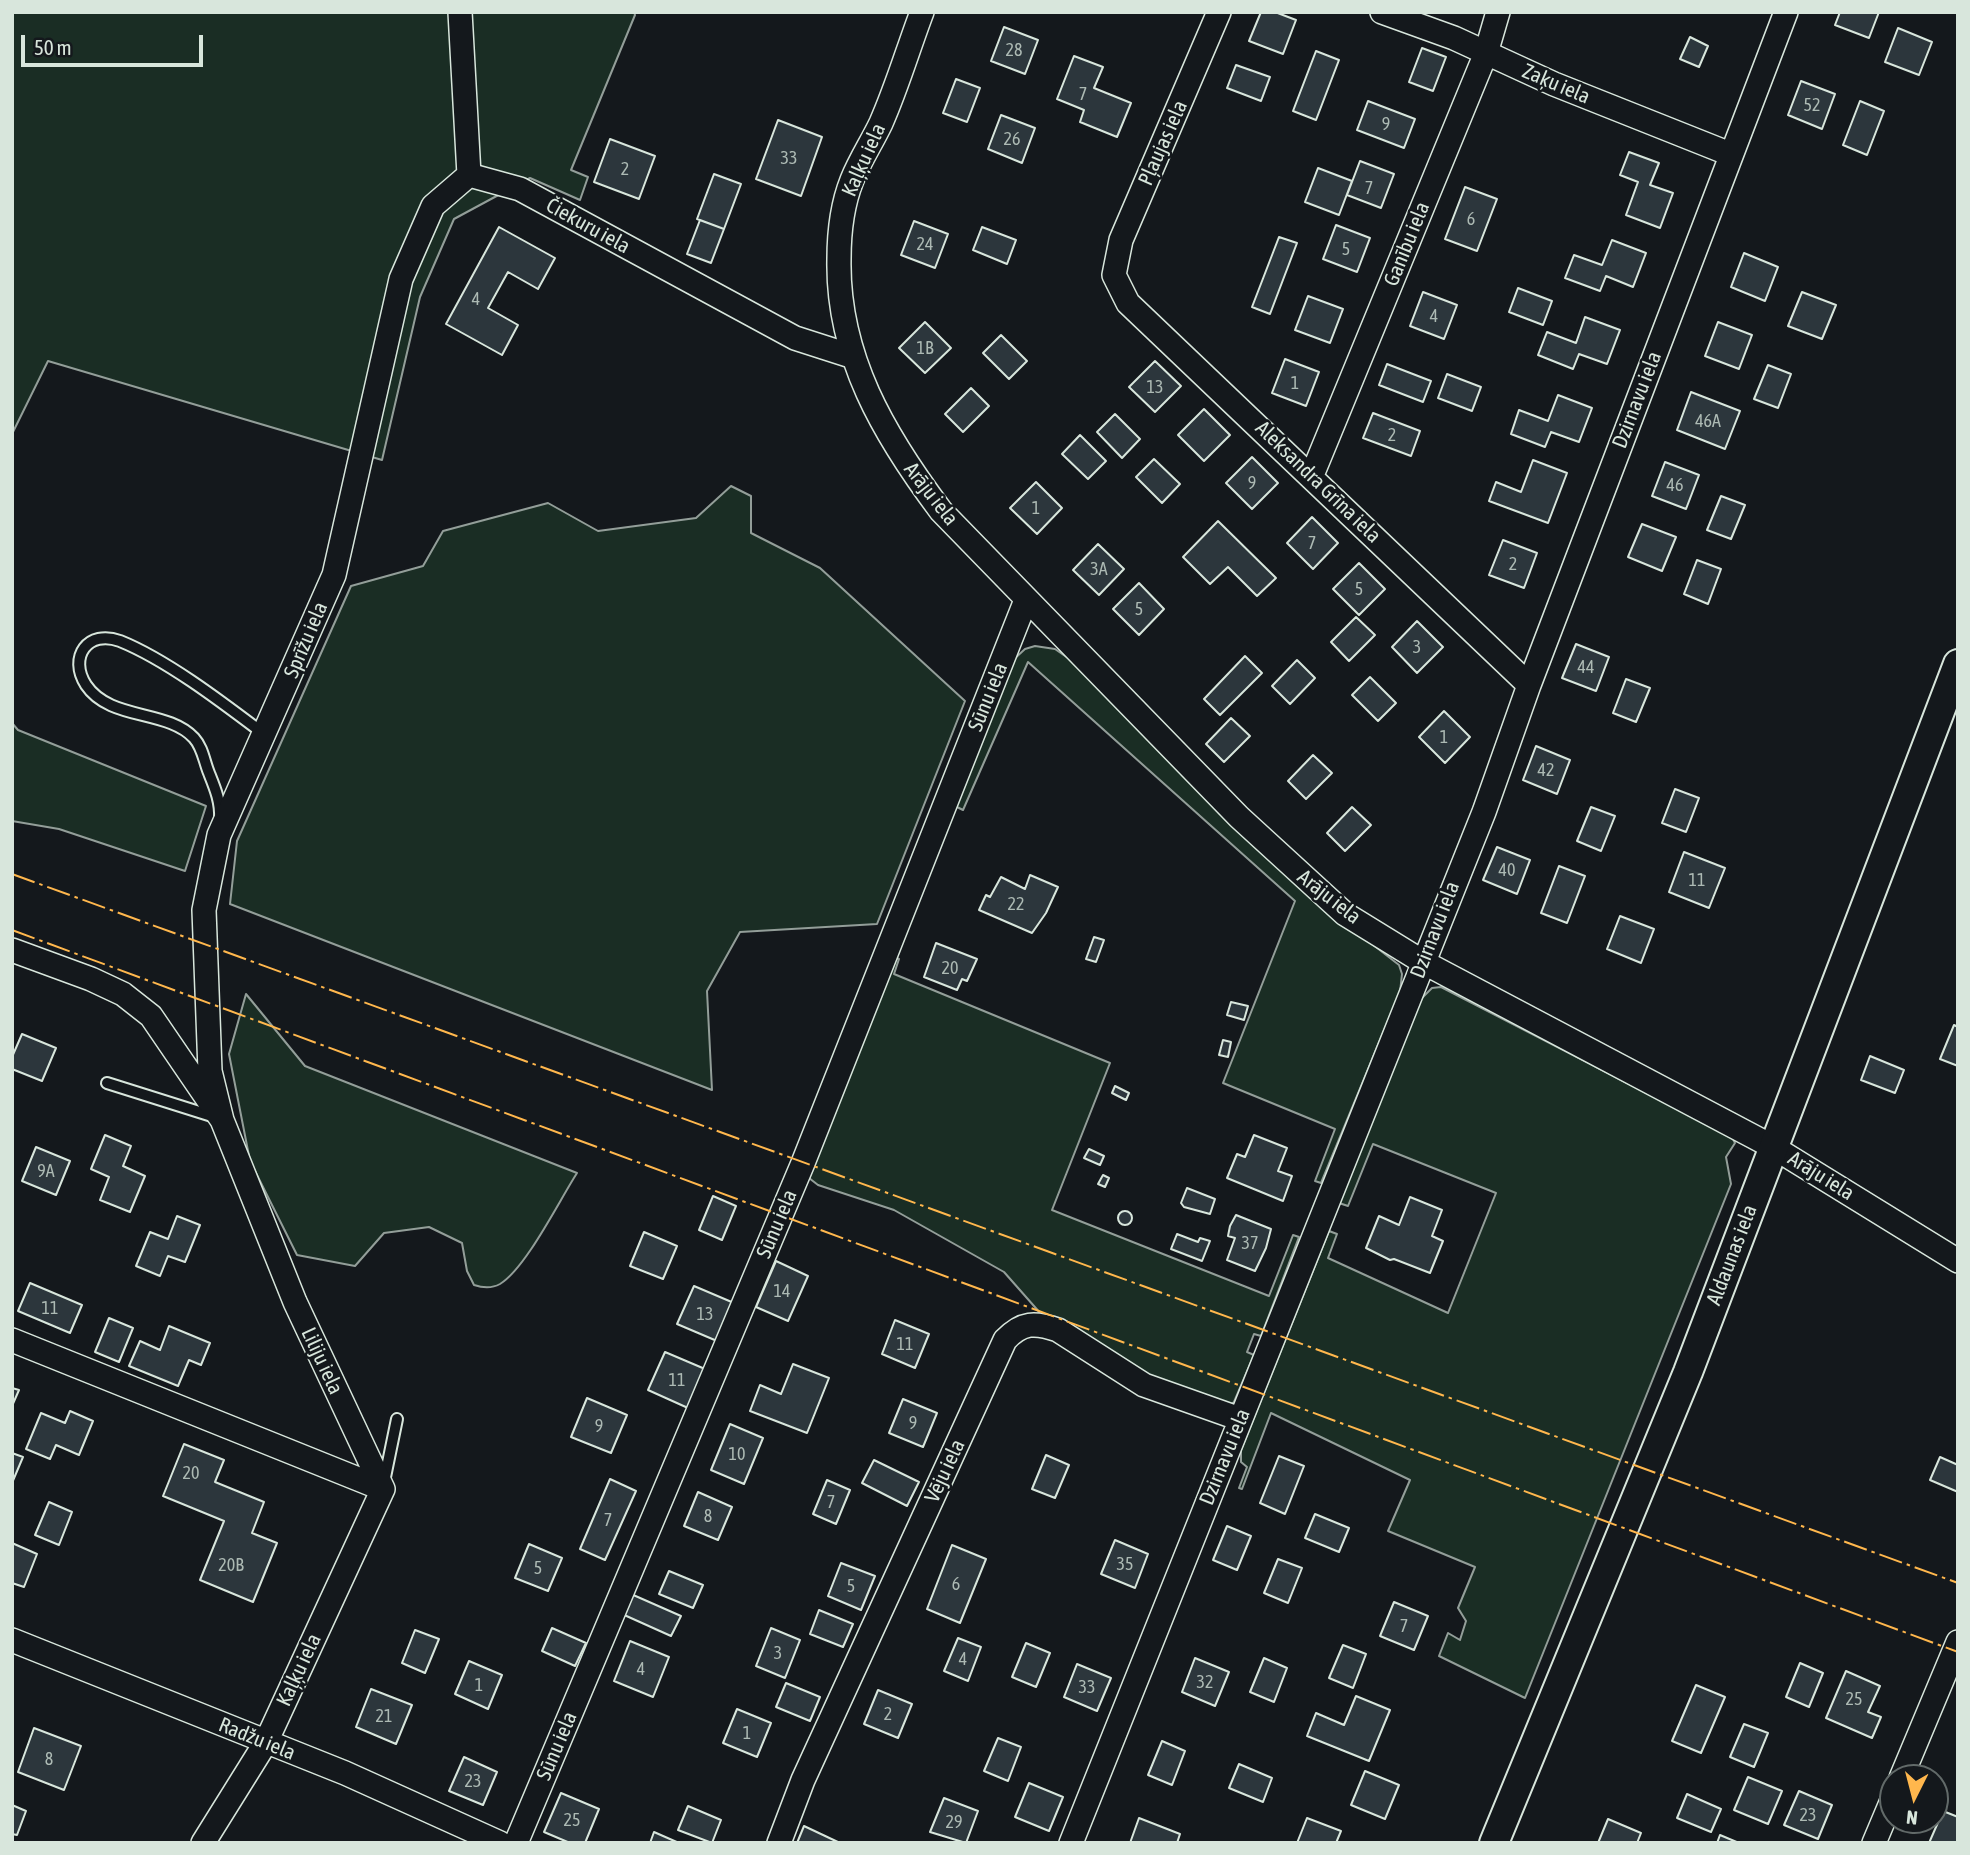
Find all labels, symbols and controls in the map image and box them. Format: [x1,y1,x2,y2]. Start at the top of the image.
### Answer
scale bar [24,21,206,65]
text: 50 m [34,35,72,59]
house number: 28 [1006,39,1022,61]
street label: Zaķu iela [1518,58,1594,110]
house number: 7 [1079,83,1087,105]
house number: 52 [1804,94,1820,116]
street label: Pļaujas iela [1133,97,1193,189]
house number: 9 [1382,113,1390,135]
street label: Kaļķu iela [837,120,891,200]
house number: 26 [1004,128,1020,150]
house number: 33 [781,147,797,169]
house number: 2 [621,158,629,180]
house number: 7 [1365,177,1373,199]
street label: Čiekuru iela [542,193,634,259]
street label: Ganību iela [1379,198,1435,290]
house number: 6 [1467,208,1475,230]
house number: 24 [917,233,933,255]
house number: 5 [1342,238,1350,260]
house number: 4 [472,288,480,310]
house number: 4 [1430,305,1438,327]
house number: 1B [917,337,933,359]
street label: Dzirnavu iela [1607,348,1667,452]
house number: 1 [1291,372,1299,394]
house number: 13 [1147,376,1163,398]
house number: 46A [1695,410,1721,432]
street label: Aleksandra Grīna iela [1250,416,1386,548]
house number: 2 [1388,424,1396,446]
street label: Arāju iela [898,457,964,531]
house number: 9 [1248,472,1256,494]
house number: 46 [1667,474,1683,496]
house number: 1 [1032,497,1040,519]
house number: 7 [1308,532,1316,554]
house number: 2 [1509,553,1517,575]
house number: 3A [1090,558,1108,580]
house number: 5 [1355,578,1363,600]
street label: Sprīžu iela [279,598,333,682]
house number: 5 [1135,598,1143,620]
house number: 3 [1413,636,1421,658]
house number: 44 [1578,656,1594,678]
street label: Sūnu iela [963,659,1013,735]
house number: 1 [1440,726,1448,748]
house number: 42 [1538,759,1554,781]
house number: 40 [1499,859,1515,881]
street label: Arāju iela [1292,864,1366,930]
house number: 11 [1689,869,1705,891]
street label: Dzirnavu iela [1405,878,1465,982]
house number: 22 [1008,893,1024,915]
house number: 20 [942,957,958,979]
street label: Arāju iela [1783,1146,1859,1206]
house number: 9A [37,1160,55,1182]
street label: Sūnu iela [751,1186,803,1262]
street label: Aldaunas iela [1701,1201,1763,1309]
house number: 37 [1242,1232,1258,1254]
house number: 14 [774,1280,790,1302]
house number: 11 [42,1297,58,1319]
house number: 13 [697,1303,713,1325]
street label: Liliju iela [296,1324,348,1398]
house number: 11 [897,1333,913,1355]
house number: 11 [669,1369,685,1391]
street label: Dzirnavu iela [1194,1405,1256,1509]
house number: 9 [909,1412,917,1434]
house number: 9 [595,1415,603,1437]
street label: Vēju iela [919,1435,971,1507]
house number: 10 [729,1443,745,1465]
house number: 20 [183,1462,199,1484]
house number: 7 [827,1491,835,1513]
house number: 8 [704,1505,712,1527]
house number: 7 [604,1509,612,1531]
house number: 35 [1117,1553,1133,1575]
house number: 20B [218,1554,244,1576]
house number: 5 [534,1557,542,1579]
house number: 6 [952,1573,960,1595]
house number: 5 [847,1575,855,1597]
house number: 7 [1400,1615,1408,1637]
street label: Kaļķu iela [271,1630,327,1710]
house number: 3 [774,1642,782,1664]
house number: 4 [959,1648,967,1670]
house number: 4 [637,1658,645,1680]
house number: 32 [1197,1671,1213,1693]
house number: 1 [475,1674,483,1696]
house number: 33 [1079,1676,1095,1698]
house number: 25 [1846,1688,1862,1710]
house number: 2 [884,1703,892,1725]
house number: 21 [376,1705,392,1727]
street label: Sūnu iela [531,1708,583,1784]
street label: Radžu iela [215,1712,299,1766]
house number: 1 [743,1722,751,1744]
house number: 8 [45,1748,53,1770]
north arrow [1879,1764,1949,1834]
house number: 23 [465,1770,481,1792]
house number: 23 [1800,1804,1816,1826]
text: N [1905,1806,1919,1829]
house number: 25 [564,1809,580,1831]
house number: 29 [946,1811,962,1833]

